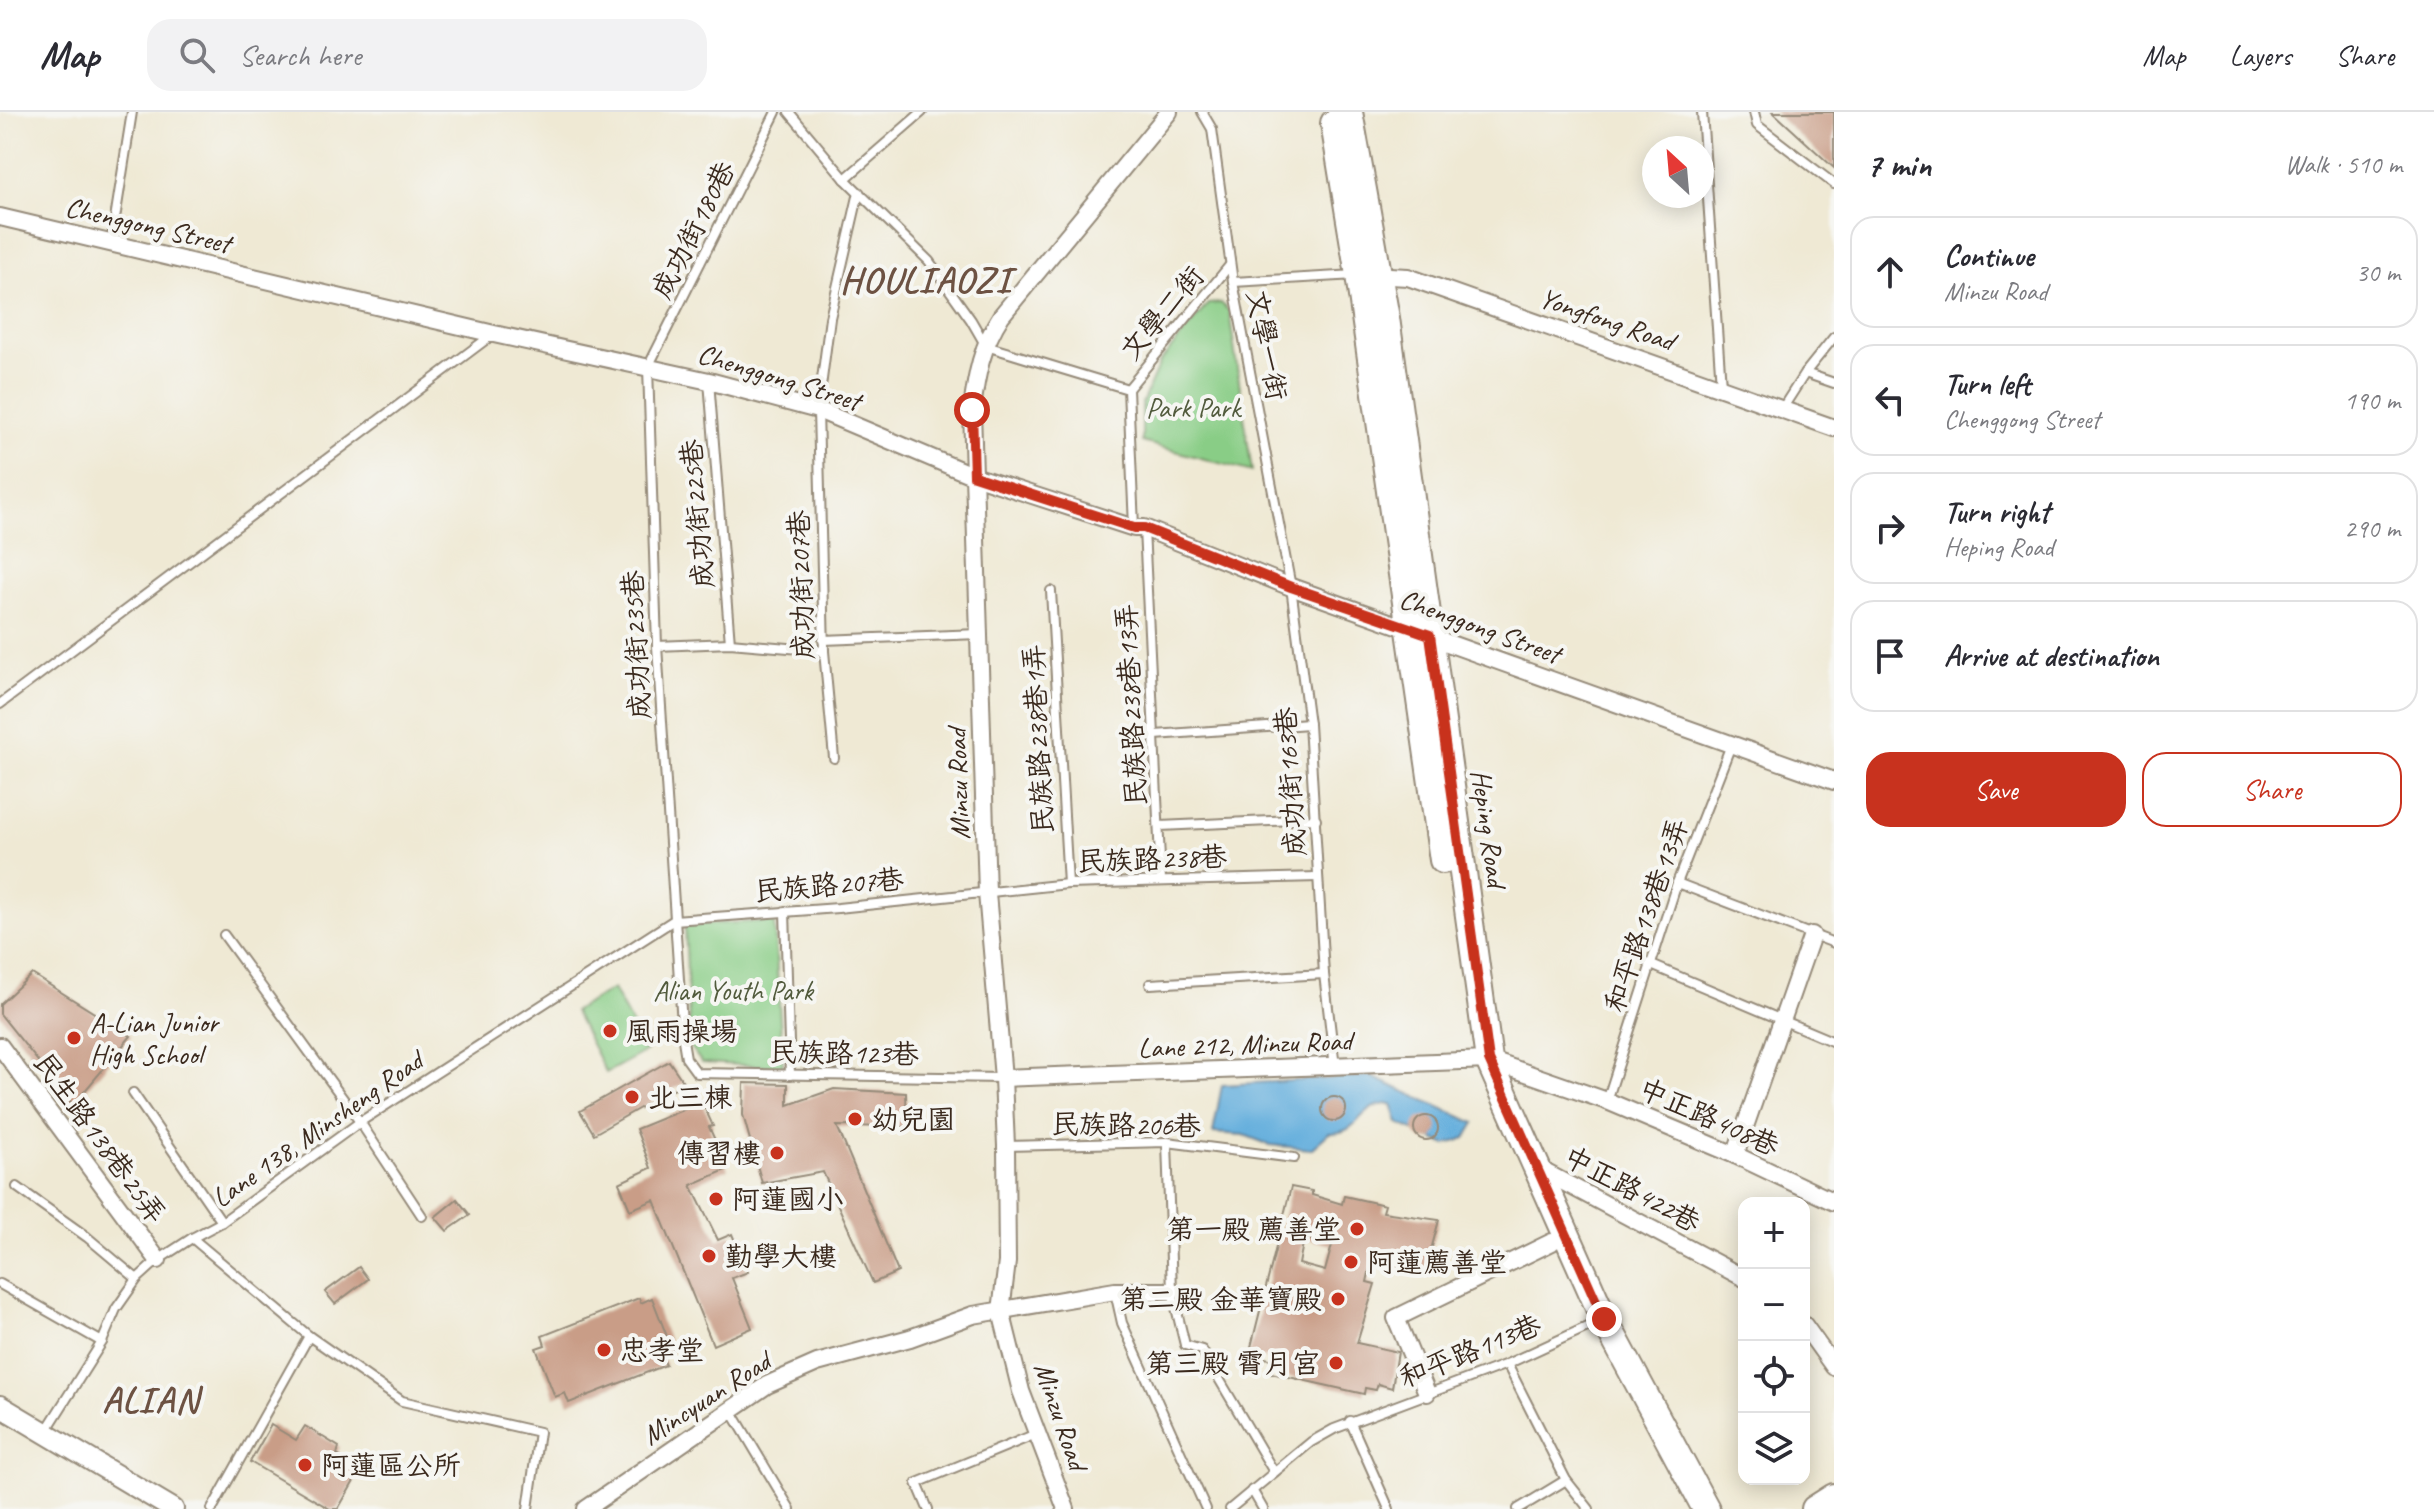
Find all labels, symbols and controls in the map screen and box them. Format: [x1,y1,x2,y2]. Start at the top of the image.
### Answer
search box [147,19,707,91]
text: Map [40,32,99,79]
icon: search [175,33,219,77]
text: Search here [239,36,361,74]
text: Map [2143,38,2186,73]
text: Layers [2230,38,2291,73]
text: Share [2335,38,2394,73]
north arrow [1642,136,1714,208]
text: 7 min [1866,143,1931,186]
text: Walk · 510 m [2285,148,2402,181]
street label: 成功街180巷 [643,154,743,305]
street label: Chenggong Street [62,189,237,262]
text: Continue [1944,237,2034,275]
icon: ahead [1868,250,1912,294]
text: 30 m [2356,256,2400,289]
district label: HOULIAOZI [840,257,1018,303]
street label: 文學二街 [1113,259,1211,367]
text: Minzu Road [1944,275,2047,308]
street label: Yongfong Road [1535,280,1683,360]
street label: 文學一街 [1239,287,1295,403]
street label: Chenggong Street [694,336,868,419]
text: Turn left [1944,365,2031,403]
icon: left [1868,378,1912,422]
text: 190 m [2344,384,2400,417]
park label: Park Park [1146,390,1243,425]
route start [954,392,990,428]
text: Chenggong Street [1944,403,2100,436]
street label: 成功街225巷 [673,437,721,590]
text: Turn right [1944,493,2049,531]
icon: right [1868,506,1912,550]
street label: 成功街207巷 [781,509,821,660]
text: 290 m [2344,512,2400,545]
text: Heping Road [1944,531,2053,564]
street label: 成功街235巷 [615,568,657,721]
street label: Chenggong Street [1395,581,1568,672]
street label: 民族路238巷13弄 [1108,603,1154,807]
icon: arrive [1868,634,1912,678]
text: Arrive at destination [1944,637,2159,675]
street label: 民族路238巷1弄 [1016,643,1060,835]
street label: 成功街163巷 [1267,705,1313,858]
street label: Minzu Road [938,724,977,840]
button: Save [1866,752,2126,827]
button: Share [2142,752,2402,827]
street label: Heping Road [1463,767,1515,893]
street label: 和平路138巷13弄 [1596,813,1696,1017]
street label: 民族路238巷 [1077,839,1228,879]
street label: 民族路207巷 [753,861,906,909]
park label: Alian Youth Park [653,973,814,1008]
place label: A-Lian Junior High School [90,1005,220,1072]
place label: 風雨操場 [626,1014,738,1049]
marker: 風雨操場 [601,1022,619,1040]
street label: Lane 212, Minzu Road [1137,1023,1357,1065]
marker: A-Lian Junior High School [65,1029,83,1047]
street label: 民族路123巷 [769,1034,920,1072]
street label: Lane 138, Minsheng Road [205,1041,433,1215]
street label: 民生路138巷25弄 [26,1046,174,1230]
street label: 中正路408巷 [1633,1071,1785,1164]
place label: 北三棟 [648,1080,732,1115]
marker: 北三棟 [623,1088,641,1106]
place label: 幼兒園 [871,1102,955,1137]
street label: 民族路206巷 [1051,1106,1202,1144]
marker: 幼兒園 [846,1110,864,1128]
place label: 傳習樓 [677,1136,761,1171]
street label: 中正路422巷 [1558,1138,1707,1240]
marker: 傳習樓 [768,1144,786,1162]
place label: 阿蓮國小 [732,1182,844,1217]
marker: 阿蓮國小 [707,1190,725,1208]
map controls [1738,1197,1810,1485]
button: + [1738,1197,1810,1269]
place label: 第一殿 薦善堂 [1166,1212,1341,1247]
marker: 第一殿 薦善堂 [1348,1220,1366,1238]
place label: 勤學大樓 [725,1239,837,1274]
place label: 阿蓮薦善堂 [1367,1245,1507,1280]
marker: 勤學大樓 [700,1247,718,1265]
marker: 阿蓮薦善堂 [1342,1253,1360,1271]
button: − [1738,1269,1810,1341]
place label: 第二殿 金華寶殿 [1119,1282,1322,1317]
marker: 第二殿 金華寶殿 [1329,1290,1347,1308]
route end [1586,1301,1622,1337]
street label: 和平路113巷 [1394,1306,1547,1395]
place label: 忠孝堂 [620,1333,704,1368]
marker: 忠孝堂 [595,1341,613,1359]
street label: Mincyuan Road [635,1341,780,1452]
button: locate [1738,1341,1810,1413]
place label: 第三殿 霄月宮 [1145,1346,1320,1381]
marker: 第三殿 霄月宮 [1327,1354,1345,1372]
street label: Minzu Road [1026,1358,1097,1478]
district label: ALIAN [102,1377,204,1423]
button: layers [1738,1413,1810,1485]
place label: 阿蓮區公所 [321,1448,461,1483]
marker: 阿蓮區公所 [296,1456,314,1474]

